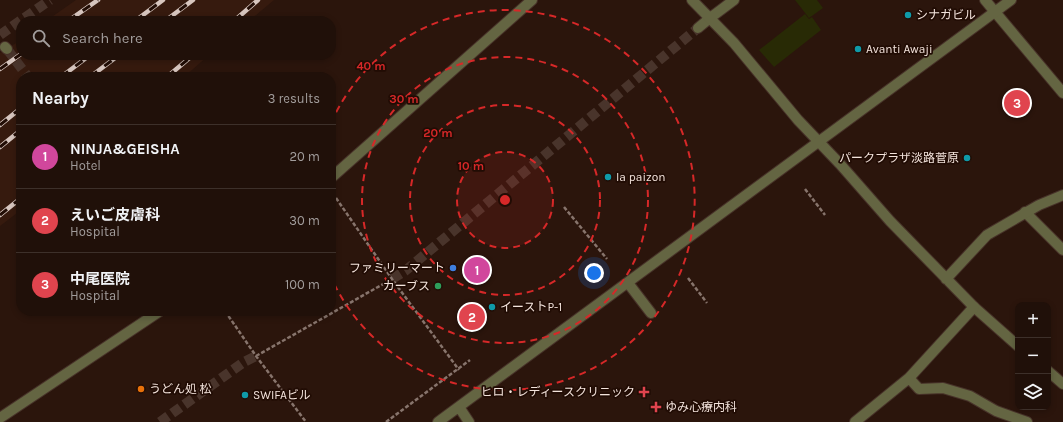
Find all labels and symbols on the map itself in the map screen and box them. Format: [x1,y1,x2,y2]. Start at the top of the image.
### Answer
place label: シナガビル [916,8,976,22]
marker: シナガビル [903,10,913,20]
place label: Avanti Awaji [866,42,933,56]
marker: Avanti Awaji [853,44,863,54]
text: 40 m [356,59,386,73]
pin: 3 [1004,88,1030,118]
text: 30 m [389,92,419,106]
text: 20 m [423,126,453,140]
place label: パークプラザ淡路菅原 [839,151,959,165]
marker: パークプラザ淡路菅原 [962,153,972,163]
text: 10 m [458,159,484,173]
place label: la paizon [616,170,666,184]
marker: la paizon [603,172,613,182]
centre of rings [498,193,512,207]
pin: 1 [464,255,490,285]
place label: ファミリーマート [349,261,445,275]
marker: ファミリーマート [448,263,458,273]
your location [584,263,604,283]
place label: カーブス [383,279,430,293]
marker: カーブス [433,281,443,291]
place label: イーストP-1 [500,300,562,314]
pin: 2 [459,302,485,332]
marker: イーストP-1 [487,302,497,312]
place label: うどん処 松 [149,382,212,396]
marker: うどん処 松 [136,384,146,394]
place label: ヒロ・レディースクリニック [480,385,635,399]
marker: ヒロ・レディースクリニック [638,386,650,398]
place label: SWIFAビル [253,388,311,402]
marker: SWIFAビル [240,390,250,400]
place label: ゆみ心療内科 [665,400,737,414]
marker: ゆみ心療内科 [650,401,662,413]

